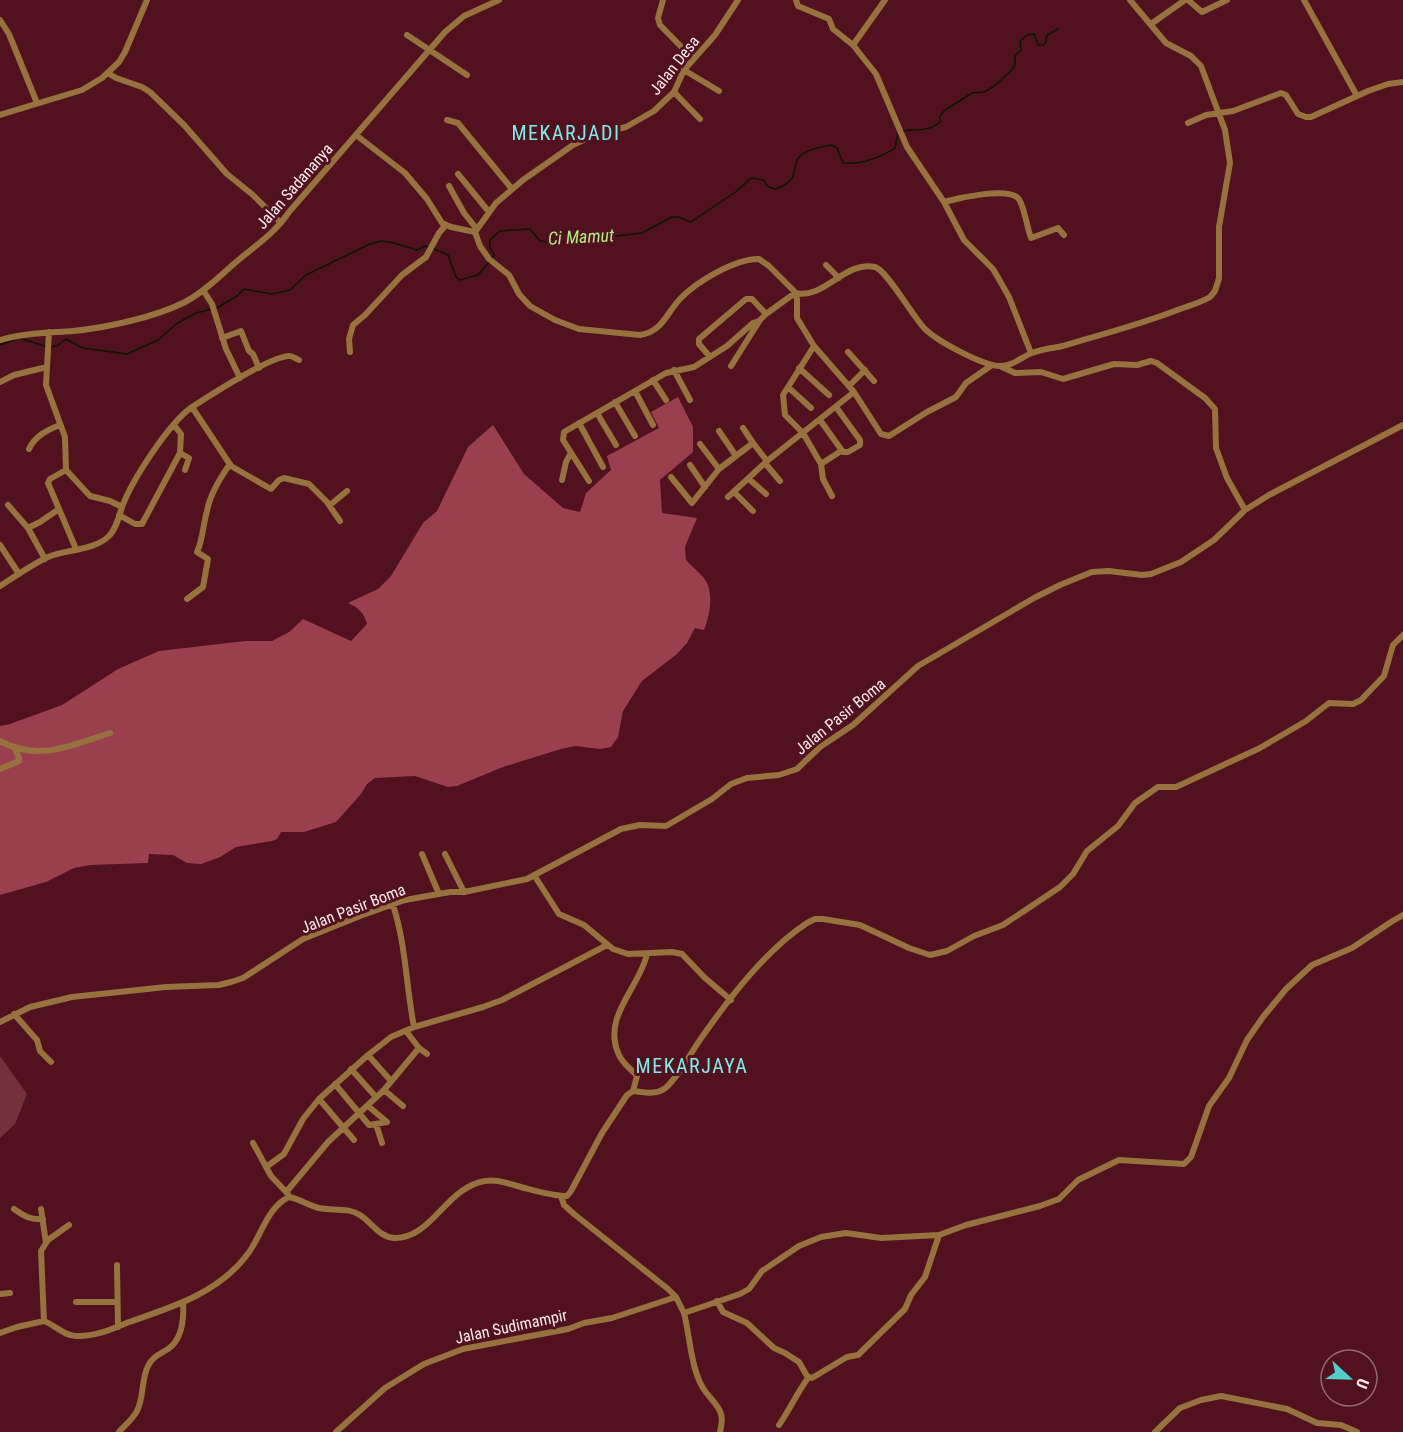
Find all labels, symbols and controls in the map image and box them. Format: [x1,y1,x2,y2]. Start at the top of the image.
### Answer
street label: Jalan Desa [645,32,703,99]
district label: MEKARJADI [511,121,621,145]
street label: Jalan Sadananya [252,140,337,233]
water label: Ci Mamut [547,224,615,249]
street label: Jalan Pasir Boma [791,674,889,759]
street label: Jalan Pasir Boma [298,880,408,937]
district label: MEKARJAYA [636,1054,748,1078]
street label: Jalan Sudimampir [453,1305,569,1348]
north arrow [1319,1348,1379,1408]
text: U [1352,1376,1373,1391]

